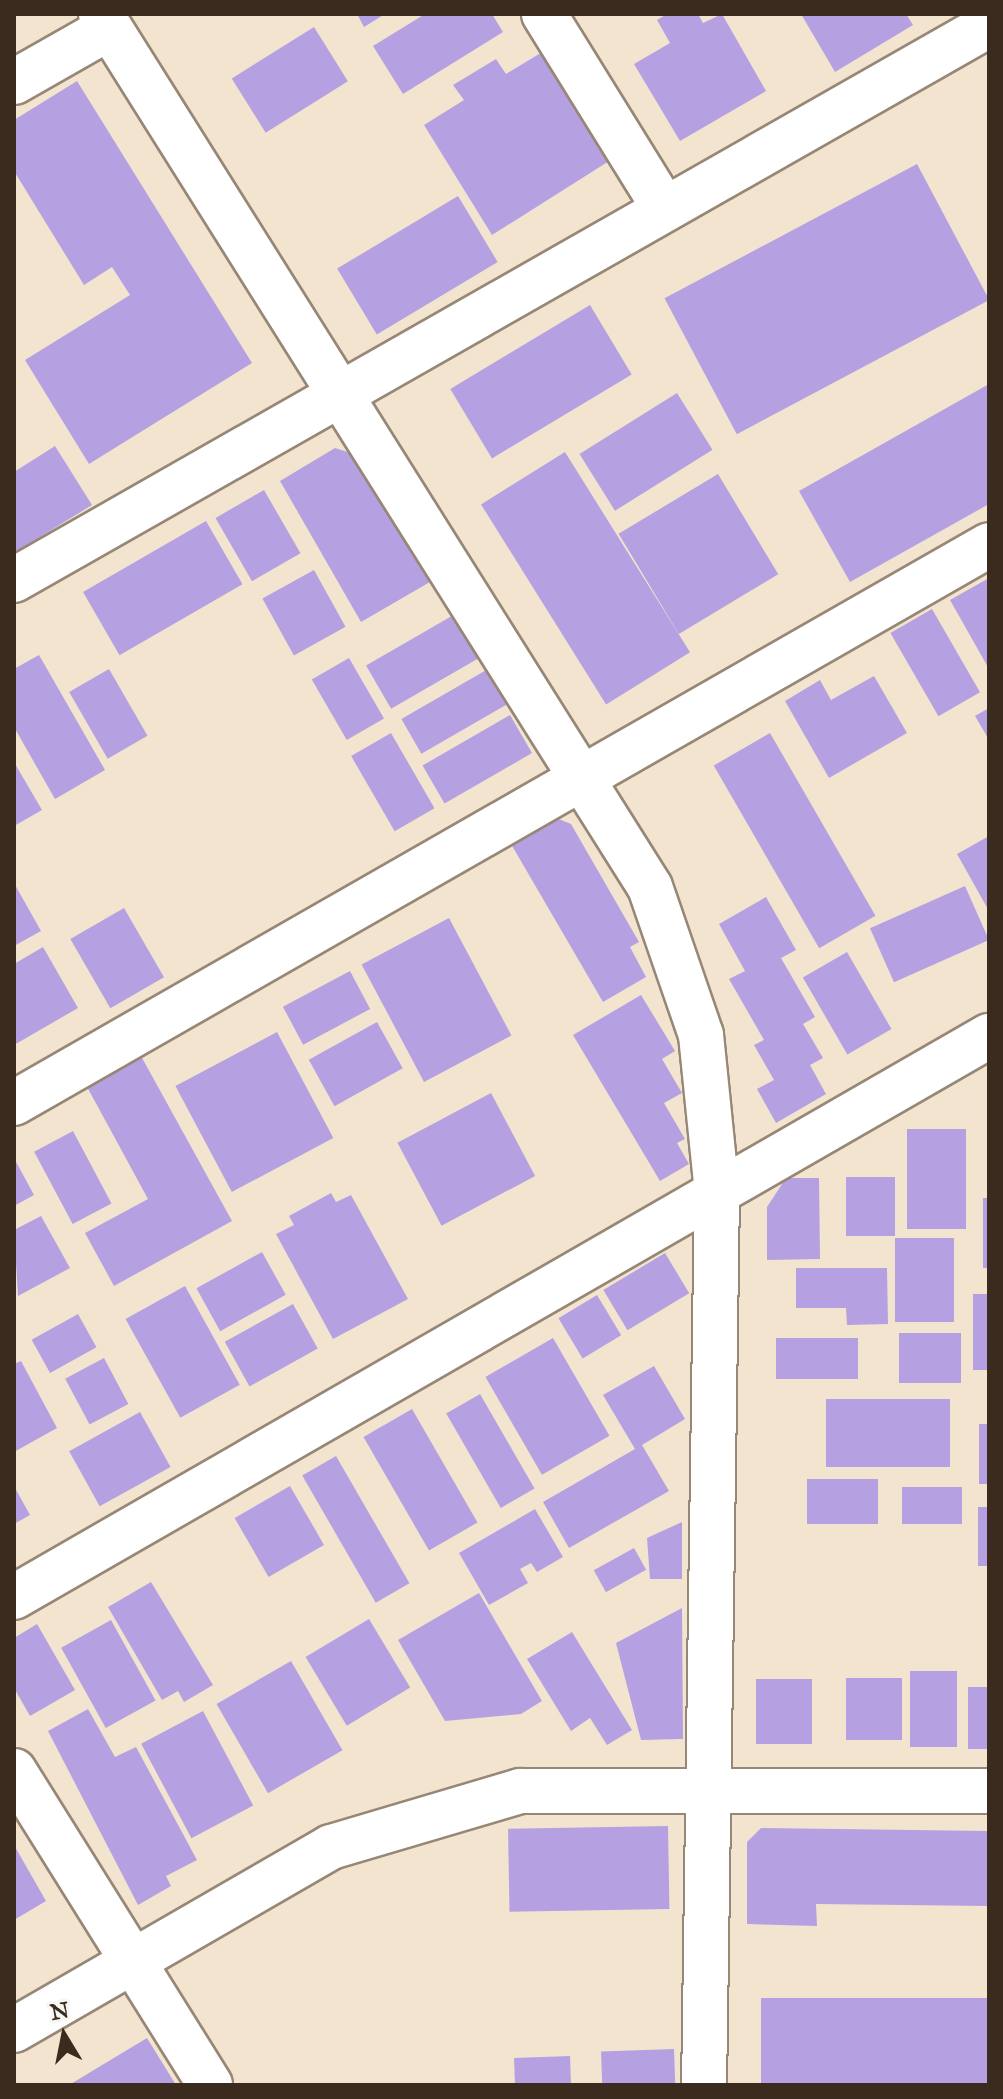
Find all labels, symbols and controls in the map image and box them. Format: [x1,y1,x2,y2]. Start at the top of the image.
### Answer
north arrow [24,1995,104,2075]
text: N [48,1996,71,2026]

